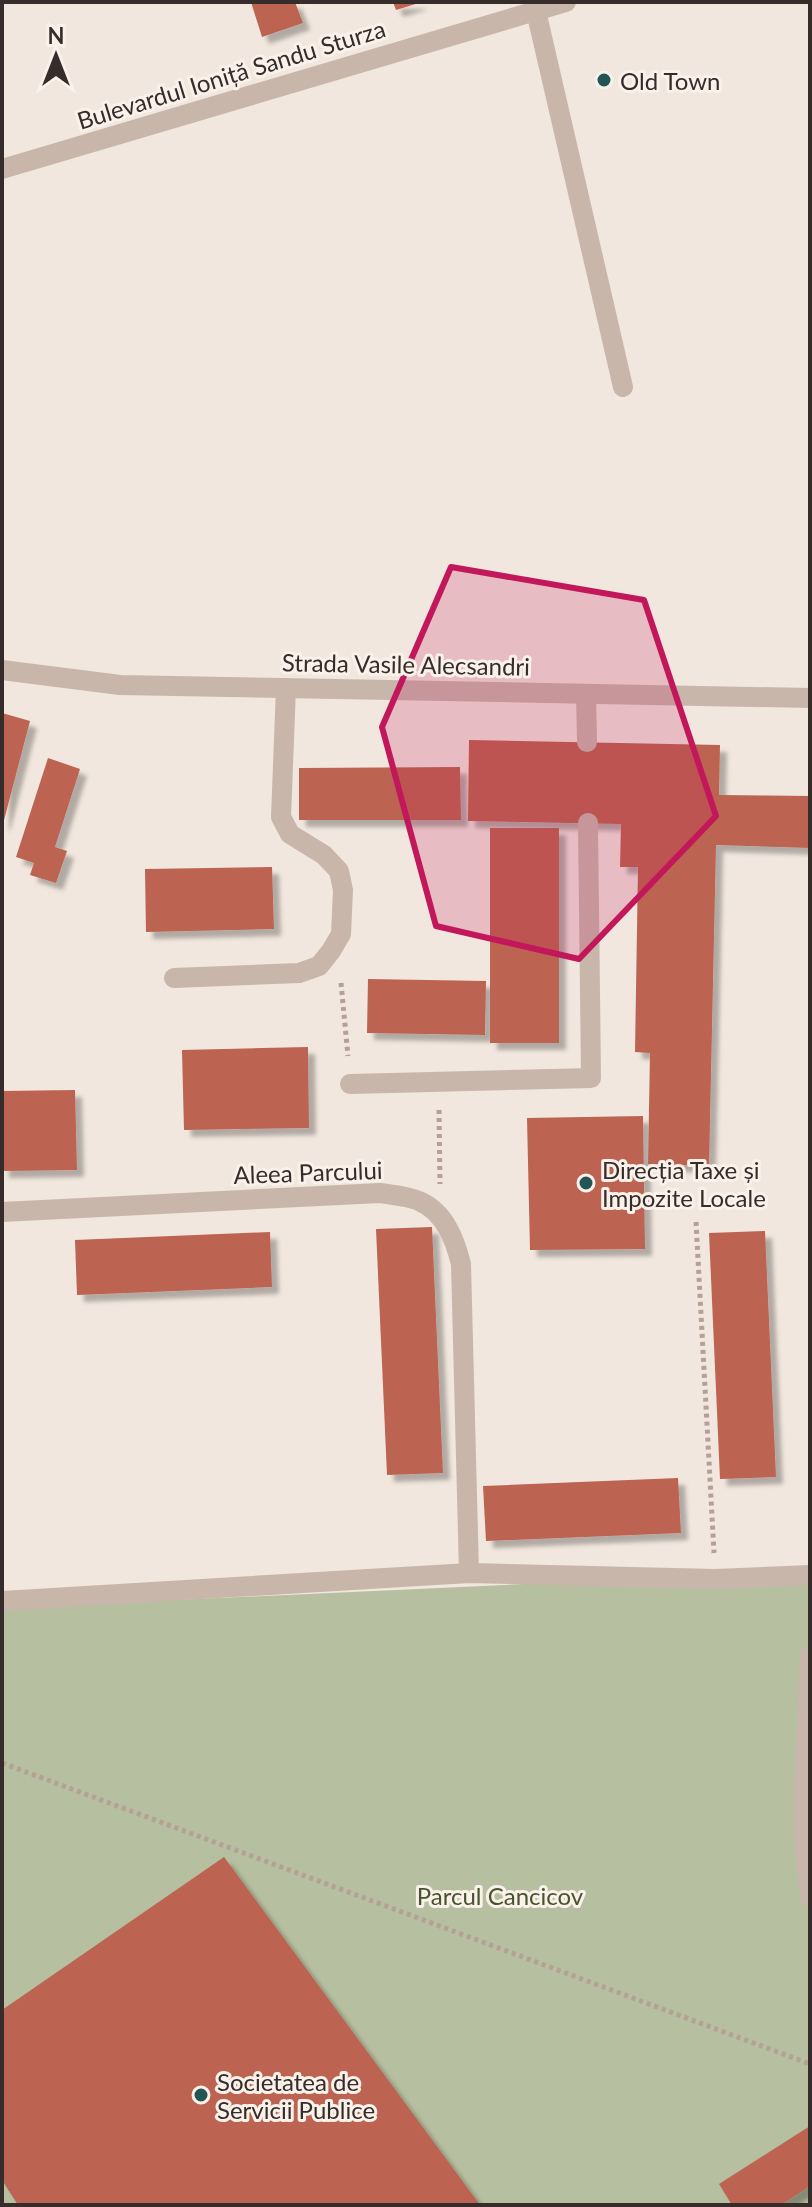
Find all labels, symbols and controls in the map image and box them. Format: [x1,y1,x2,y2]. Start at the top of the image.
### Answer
street label: Bulevardul Ioniță Sandu Sturza [73,13,389,135]
north arrow [16,16,96,96]
text: N [48,22,64,49]
place label: Old Town [620,66,720,95]
marker: Old Town [595,71,613,89]
street label: Strada Vasile Alecsandri [282,647,530,681]
street label: Aleea Parcului [233,1155,383,1189]
place label: Direcția Taxe și Impozite Locale [602,1155,766,1212]
marker: Direcția Taxe și Impozite Locale [577,1174,595,1192]
park label: Parcul Cancicov [417,1881,584,1910]
place label: Societatea de Servicii Publice [217,2067,375,2124]
marker: Societatea de Servicii Publice [192,2086,210,2104]

